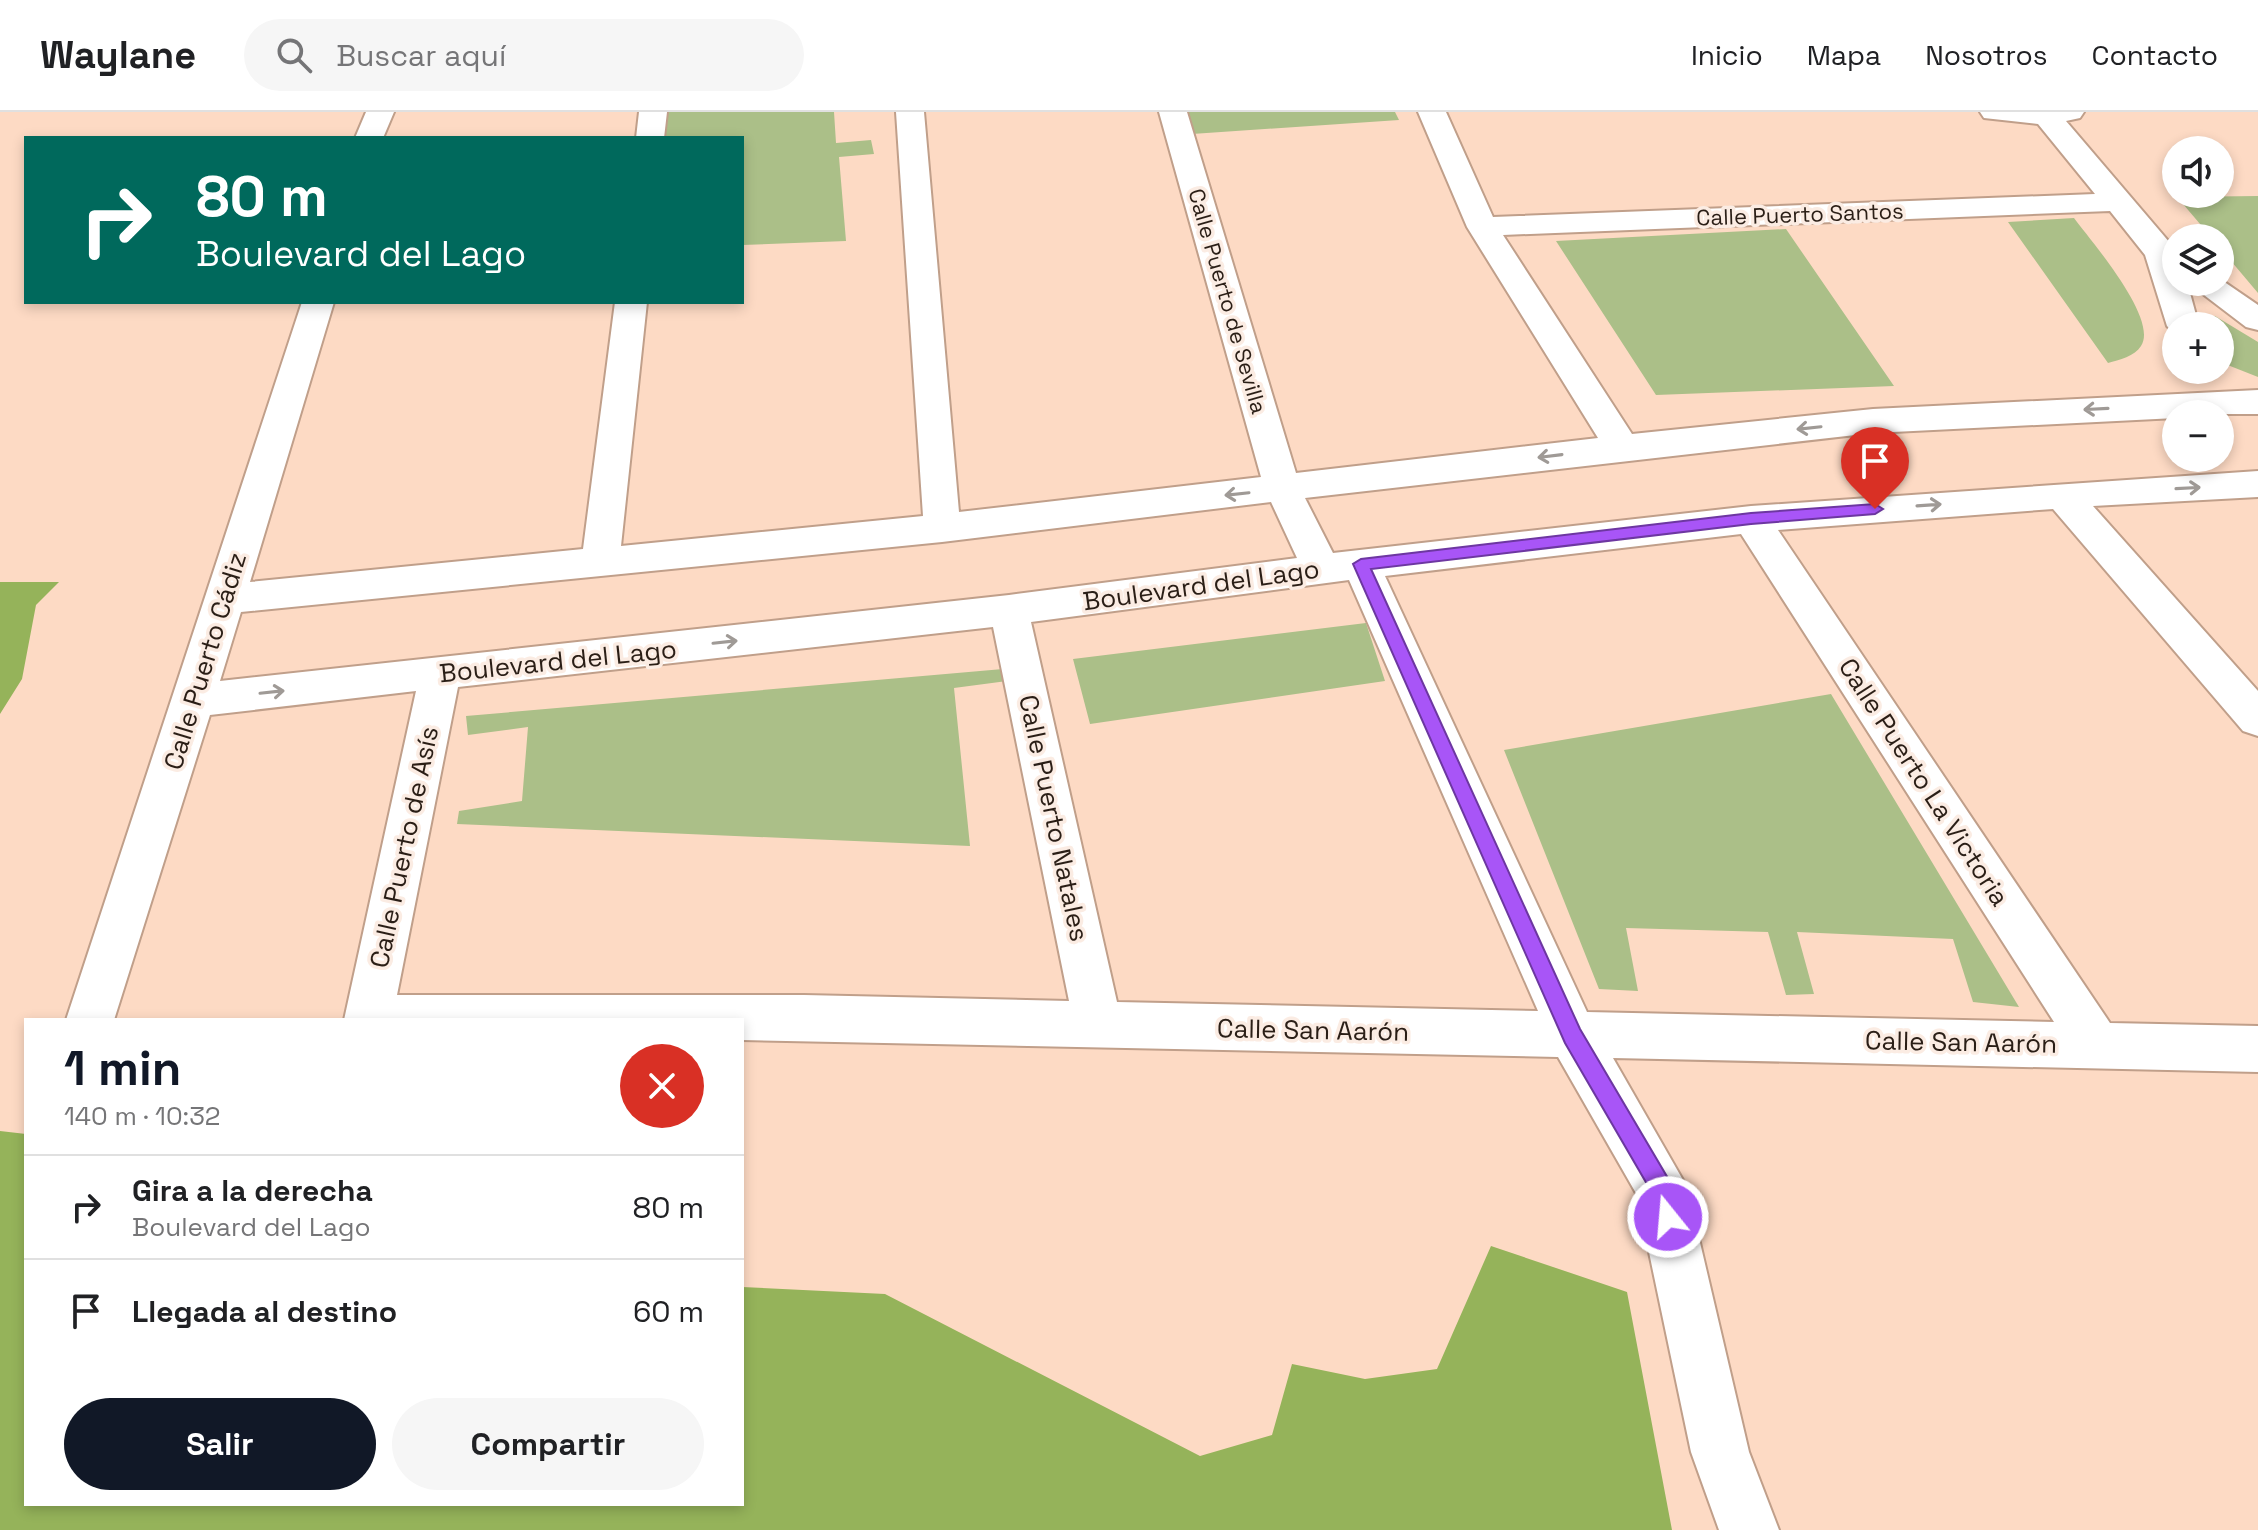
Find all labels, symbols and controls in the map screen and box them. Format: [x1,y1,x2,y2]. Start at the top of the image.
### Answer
search box [244,19,804,91]
text: Waylane [40,31,196,79]
icon: search [272,33,316,77]
text: Buscar aquí [336,36,506,75]
text: Inicio [1691,37,1763,73]
text: Mapa [1807,37,1881,73]
text: Nosotros [1925,37,2048,73]
text: Contacto [2092,37,2218,73]
map controls [2162,136,2234,472]
button: sound [2162,136,2234,208]
text: 80 m [196,161,328,232]
icon: right [64,168,168,272]
street label: Calle Puerto de Sevilla [1182,185,1274,417]
street label: Calle Puerto Santos [1696,196,1904,232]
button: layers [2162,224,2234,296]
text: Boulevard del Lago [196,231,526,277]
button: + [2162,312,2234,384]
button: − [2162,400,2234,472]
one-way arrow [2083,402,2110,417]
one-way arrow [1796,420,1823,435]
pin [1841,427,1909,509]
icon: arrive [1853,439,1897,483]
one-way arrow [1538,449,1563,464]
one-way arrow [2174,480,2201,495]
one-way arrow [1224,487,1251,502]
one-way arrow [1915,497,1942,512]
street label: Calle Puerto Cádiz [156,548,254,774]
street label: Boulevard del Lago [1081,552,1321,618]
street label: Boulevard del Lago [438,632,678,690]
one-way arrow [711,635,738,650]
street label: Calle Puerto La Victoria [1831,652,2017,913]
one-way arrow [258,685,285,700]
street label: Calle Puerto Natales [1011,692,1097,944]
street label: Calle Puerto de Asís [362,723,446,971]
street label: Calle San Aarón [1217,1011,1409,1049]
street label: Calle San Aarón [1865,1023,2057,1061]
text: 1 min [64,1038,181,1099]
button: close [620,1044,704,1128]
text: 140 m · 10:32 [64,1099,221,1133]
text: Gira a la derecha [132,1171,373,1210]
position arrow [1626,1175,1710,1259]
icon: right [64,1185,108,1229]
text: 80 m [633,1188,704,1227]
text: Boulevard del Lago [132,1210,370,1244]
icon: arrive [64,1289,108,1333]
text: Llegada al destino [132,1292,397,1331]
text: 60 m [633,1292,704,1331]
button: Salir [64,1398,376,1490]
button: Compartir [392,1398,704,1490]

